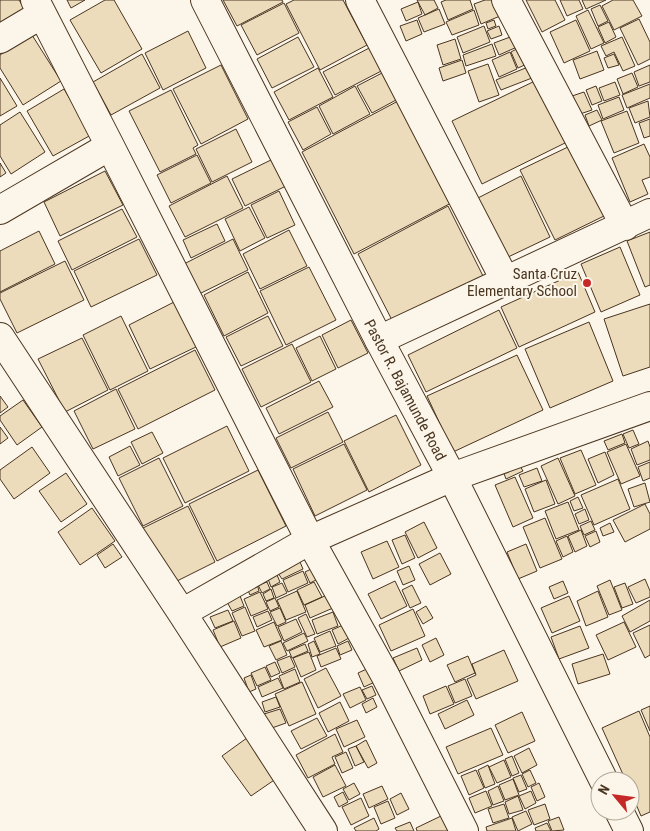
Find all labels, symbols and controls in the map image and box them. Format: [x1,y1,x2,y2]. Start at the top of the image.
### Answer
place label: Santa Cruz Elementary School [467,265,577,300]
marker: Santa Cruz Elementary School [581,277,593,289]
street label: Pastor R. Bajamunde Road [360,316,450,464]
north arrow [590,771,640,821]
text: N [595,782,613,797]

